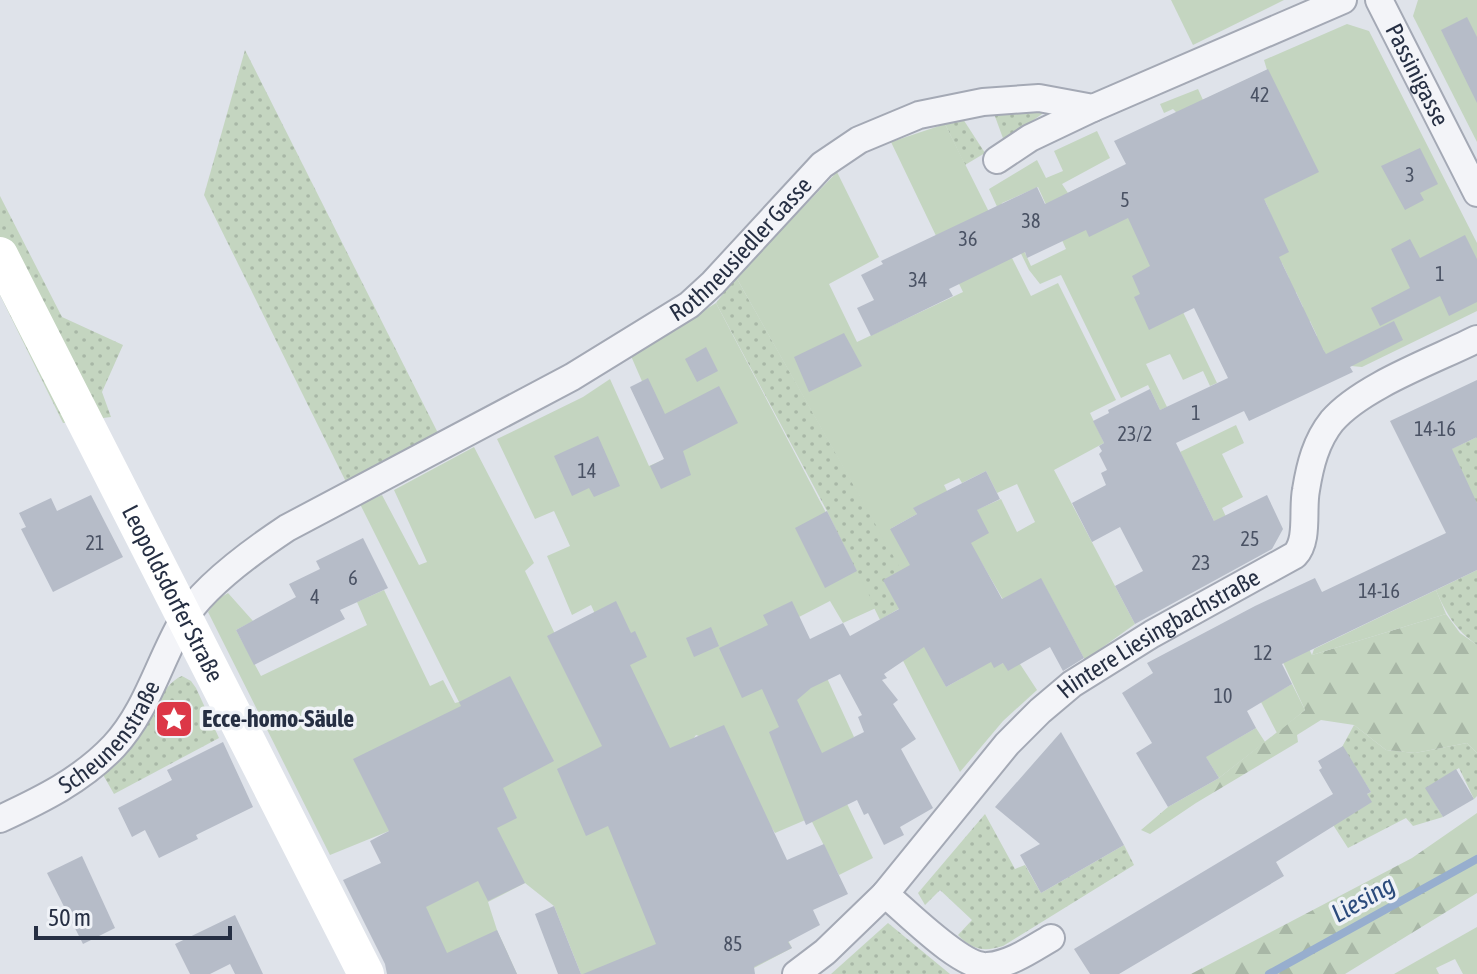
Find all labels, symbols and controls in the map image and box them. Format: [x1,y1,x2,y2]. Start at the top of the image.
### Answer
street label: Passinigasse [1380,19,1455,130]
house number: 42 [1251,83,1269,106]
house number: 3 [1405,163,1415,186]
street label: Rothneusiedler Gasse [665,171,817,326]
house number: 5 [1120,188,1130,211]
house number: 38 [1022,209,1040,232]
house number: 36 [959,227,977,250]
house number: 1 [1435,262,1445,285]
house number: 34 [909,268,927,291]
house number: 1 [1191,401,1201,424]
house number: 14-16 [1414,417,1456,440]
house number: 23/2 [1118,422,1152,445]
house number: 14 [578,459,596,482]
street label: Leopoldsdorfer Straße [117,501,229,686]
house number: 25 [1241,527,1259,550]
house number: 21 [86,531,104,554]
house number: 23 [1192,551,1210,574]
street label: Hintere Liesingbachstraße [1052,563,1264,704]
house number: 6 [348,566,358,589]
house number: 14-16 [1358,579,1400,602]
house number: 4 [310,585,320,608]
house number: 12 [1254,641,1272,664]
street label: Scheunenstraße [54,676,165,799]
house number: 10 [1214,684,1232,707]
place icon: Ecce-homo-Säule [153,698,195,740]
place label: Ecce-homo-Säule [202,705,354,732]
water label: Liesing [1326,869,1400,929]
scale bar [36,890,230,940]
text: 50 m [48,904,91,931]
house number: 85 [724,932,742,955]

